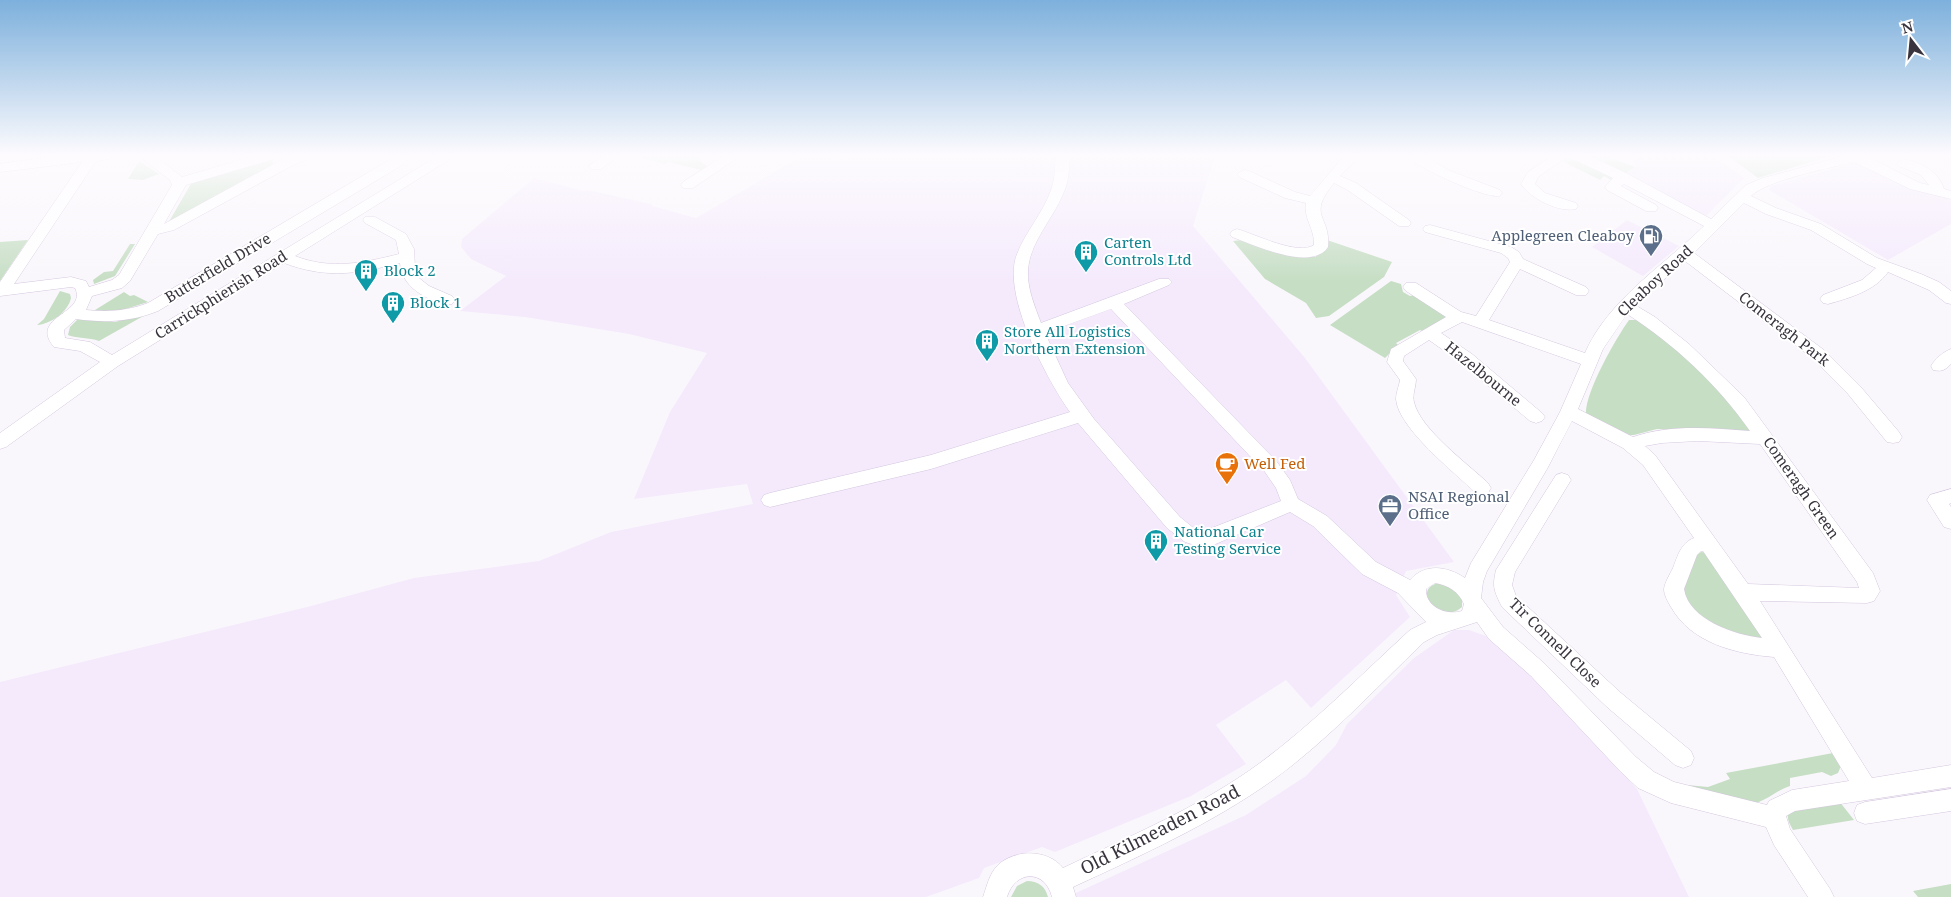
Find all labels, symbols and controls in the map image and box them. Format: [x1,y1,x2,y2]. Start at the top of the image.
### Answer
north arrow [1886,15,1936,65]
text: N [1899,16,1915,38]
fuel station icon: Applegreen Cleaboy [1638,223,1664,257]
place label: Applegreen Cleaboy [1491,225,1635,245]
street label: Butterfield Drive [161,228,274,307]
place label: Carten Controls Ltd [1104,232,1192,269]
building icon: Carten Controls Ltd [1073,239,1099,273]
street label: Cleaboy Road [1612,240,1696,320]
street label: Carrickphierish Road [151,245,290,343]
building icon: Block 2 [353,258,379,292]
place label: Block 2 [384,260,436,280]
street label: Comeragh Park [1735,286,1834,370]
building icon: Block 1 [380,290,406,324]
place label: Block 1 [410,292,462,312]
place label: Store All Logistics Northern Extension [1004,321,1146,358]
building icon: Store All Logistics Northern Extension [974,328,1000,362]
street label: Hazelbourne [1441,336,1526,410]
street label: Comeragh Green [1759,432,1845,543]
cafe icon: Well Fed [1214,451,1240,485]
place label: Well Fed [1244,453,1306,473]
place label: NSAI Regional Office [1408,486,1510,523]
office icon: NSAI Regional Office [1377,493,1403,527]
place label: National Car Testing Service [1174,521,1281,558]
building icon: National Car Testing Service [1143,528,1169,562]
street label: Tir Connell Close [1505,593,1606,691]
street label: Old Kilmeaden Road [1076,779,1243,880]

